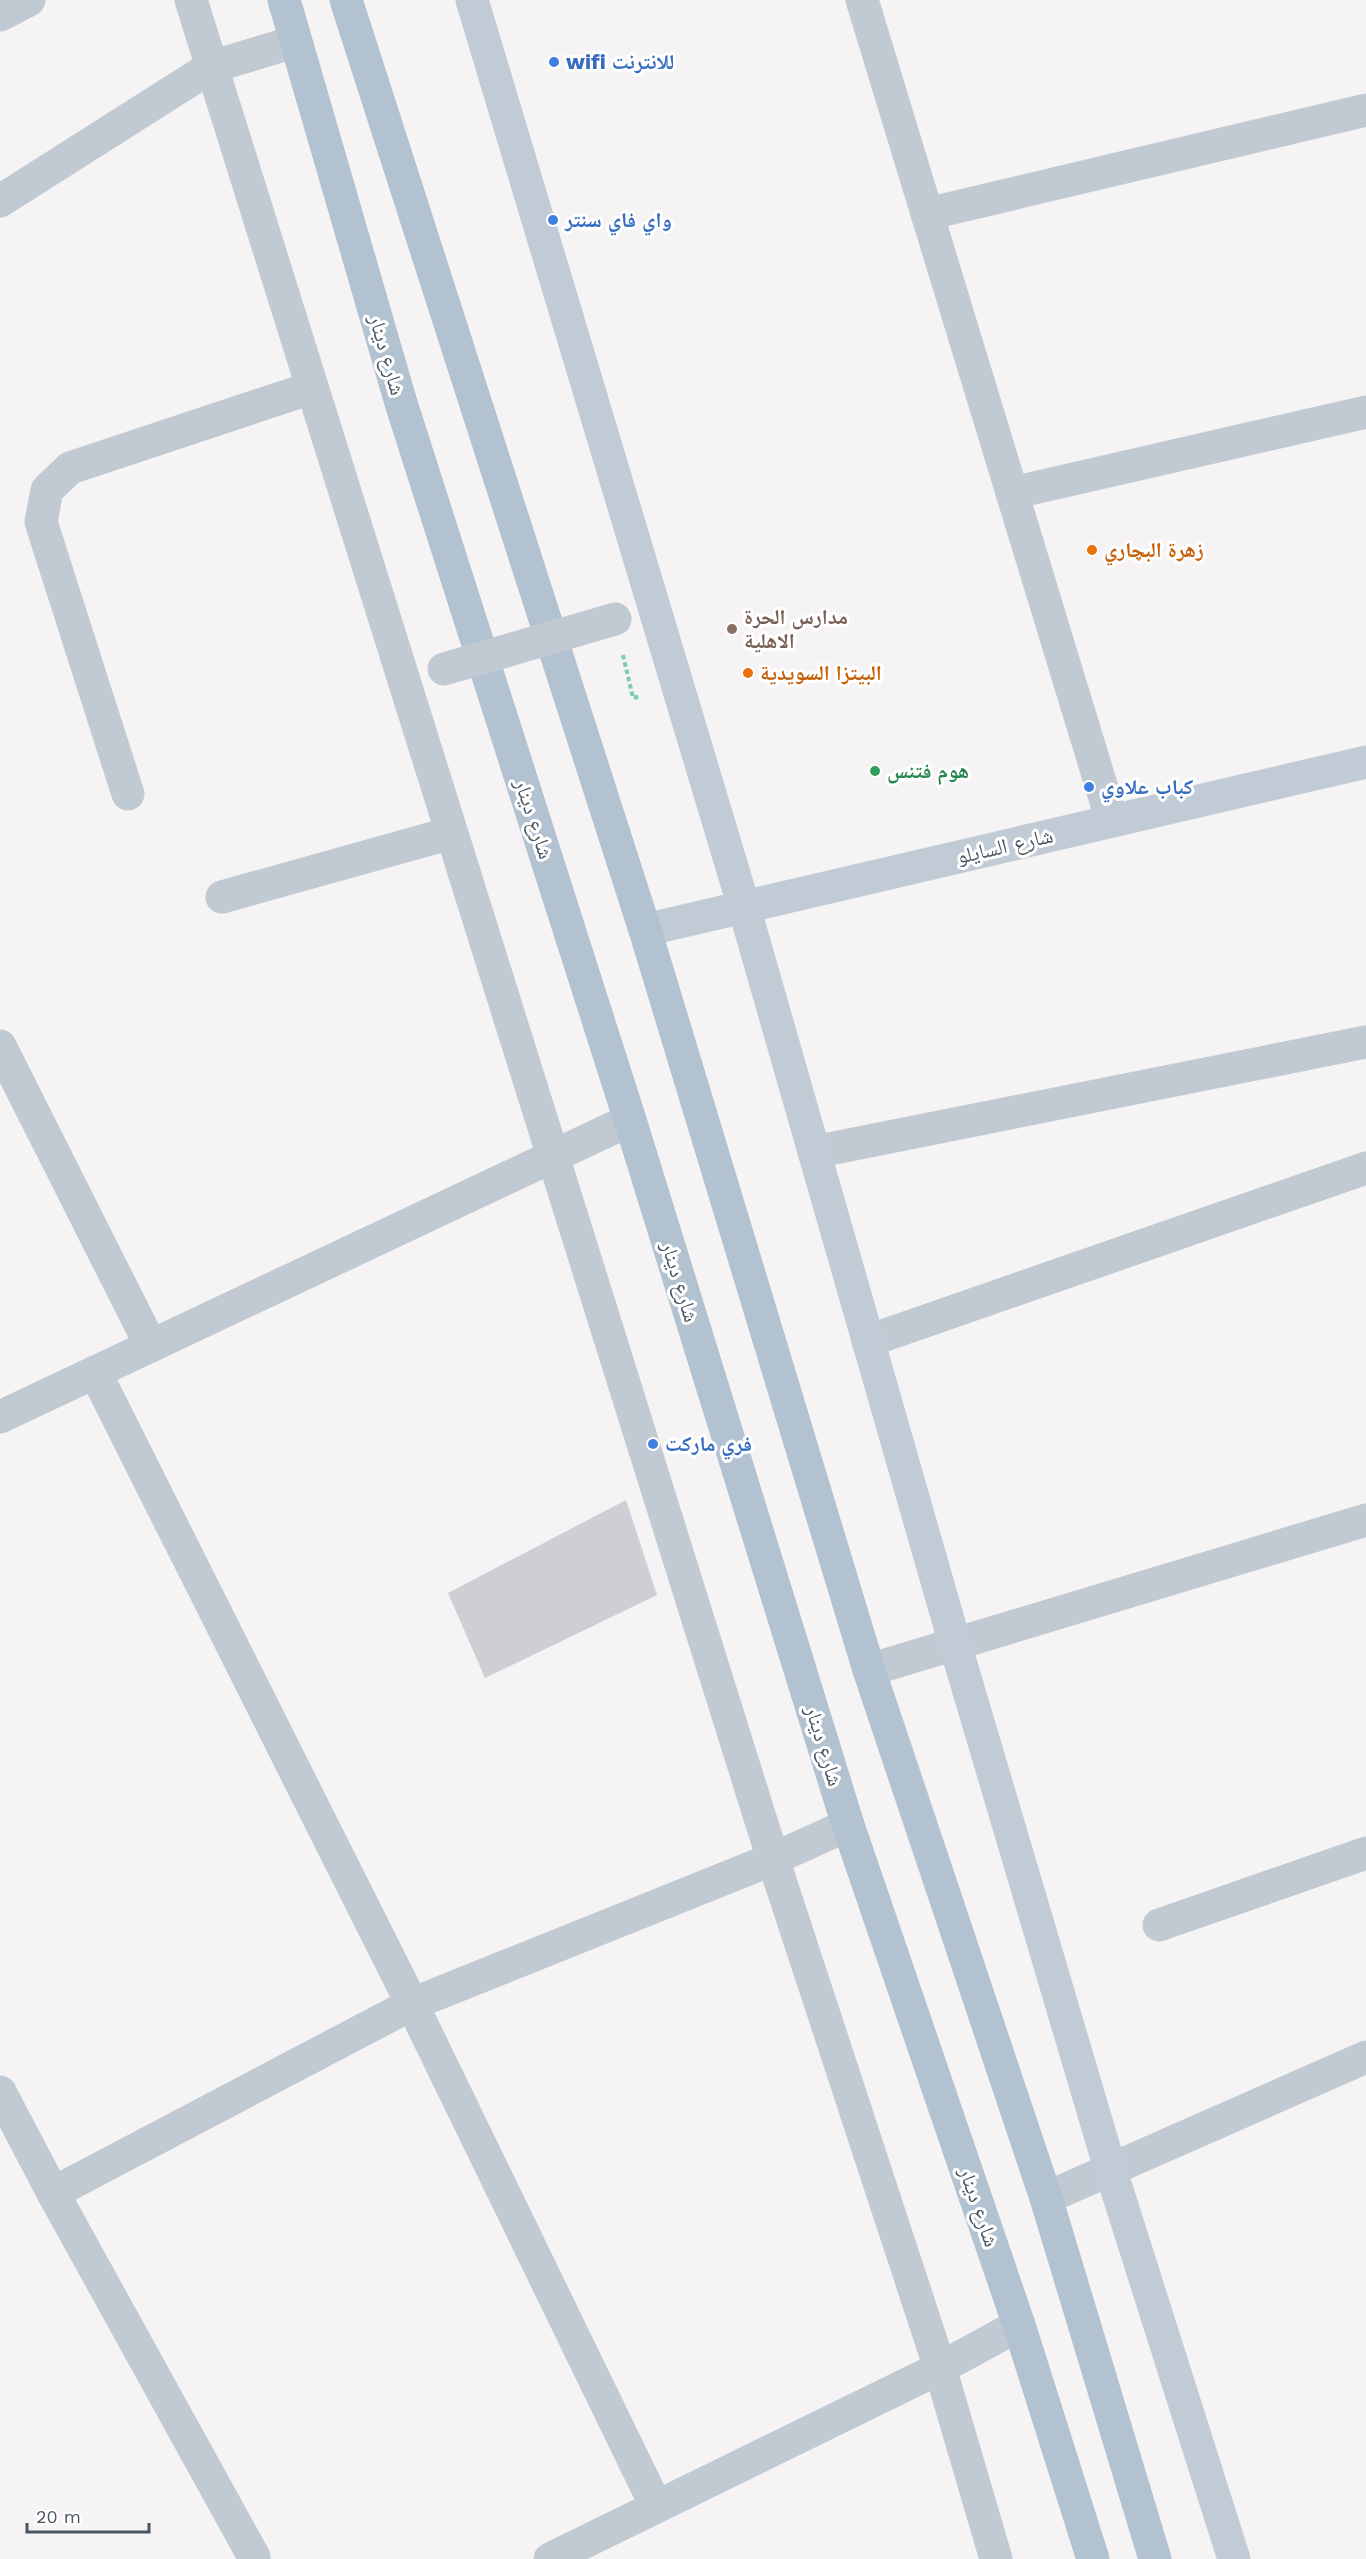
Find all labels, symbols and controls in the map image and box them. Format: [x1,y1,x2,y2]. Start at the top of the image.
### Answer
place label: wifi للانترنت [566,49,674,74]
marker: wifi للانترنت [547,55,561,69]
place label: واي فاي سنتر [564,207,672,236]
marker: واي فاي سنتر [546,213,560,227]
street label: شارع دينار [363,311,411,398]
place label: زهرة البچاري [1104,537,1204,566]
marker: زهرة البچاري [1085,543,1099,557]
place label: مدارس الحرة الاهلية [744,604,848,653]
marker: مدارس الحرة الاهلية [725,622,739,636]
place label: البيتزا السويدية [760,660,882,685]
marker: البيتزا السويدية [741,666,755,680]
place label: هوم فتنس [887,758,969,785]
marker: هوم فتنس [868,764,882,778]
place label: كباب علاوي [1101,774,1193,803]
street label: شارع دينار [509,775,559,862]
marker: كباب علاوي [1082,780,1096,794]
street label: شارع السايلو [954,822,1056,870]
street label: شارع دينار [655,1238,704,1325]
place label: فري ماركت [665,1431,752,1460]
marker: فري ماركت [646,1437,660,1451]
street label: شارع دينار [799,1702,848,1789]
street label: شارع دينار [953,2163,1005,2250]
scale bar [27,2496,148,2534]
text: 20 m [36,2506,81,2527]

